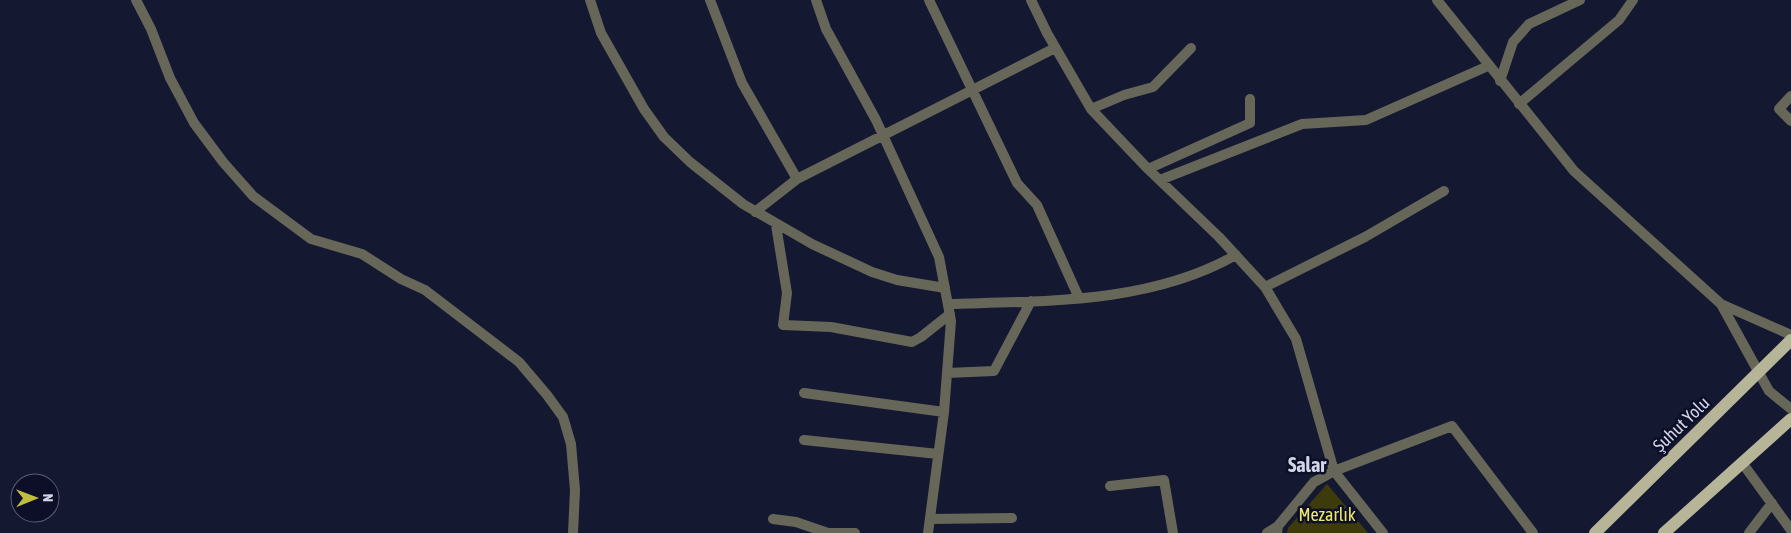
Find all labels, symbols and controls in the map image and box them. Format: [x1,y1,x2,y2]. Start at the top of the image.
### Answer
street label: Şuhut Yolu [1648,392,1714,456]
district label: Salar [1288,453,1327,476]
north arrow [10,473,60,523]
text: N [40,494,56,502]
park label: Mezarlık [1298,504,1356,525]

